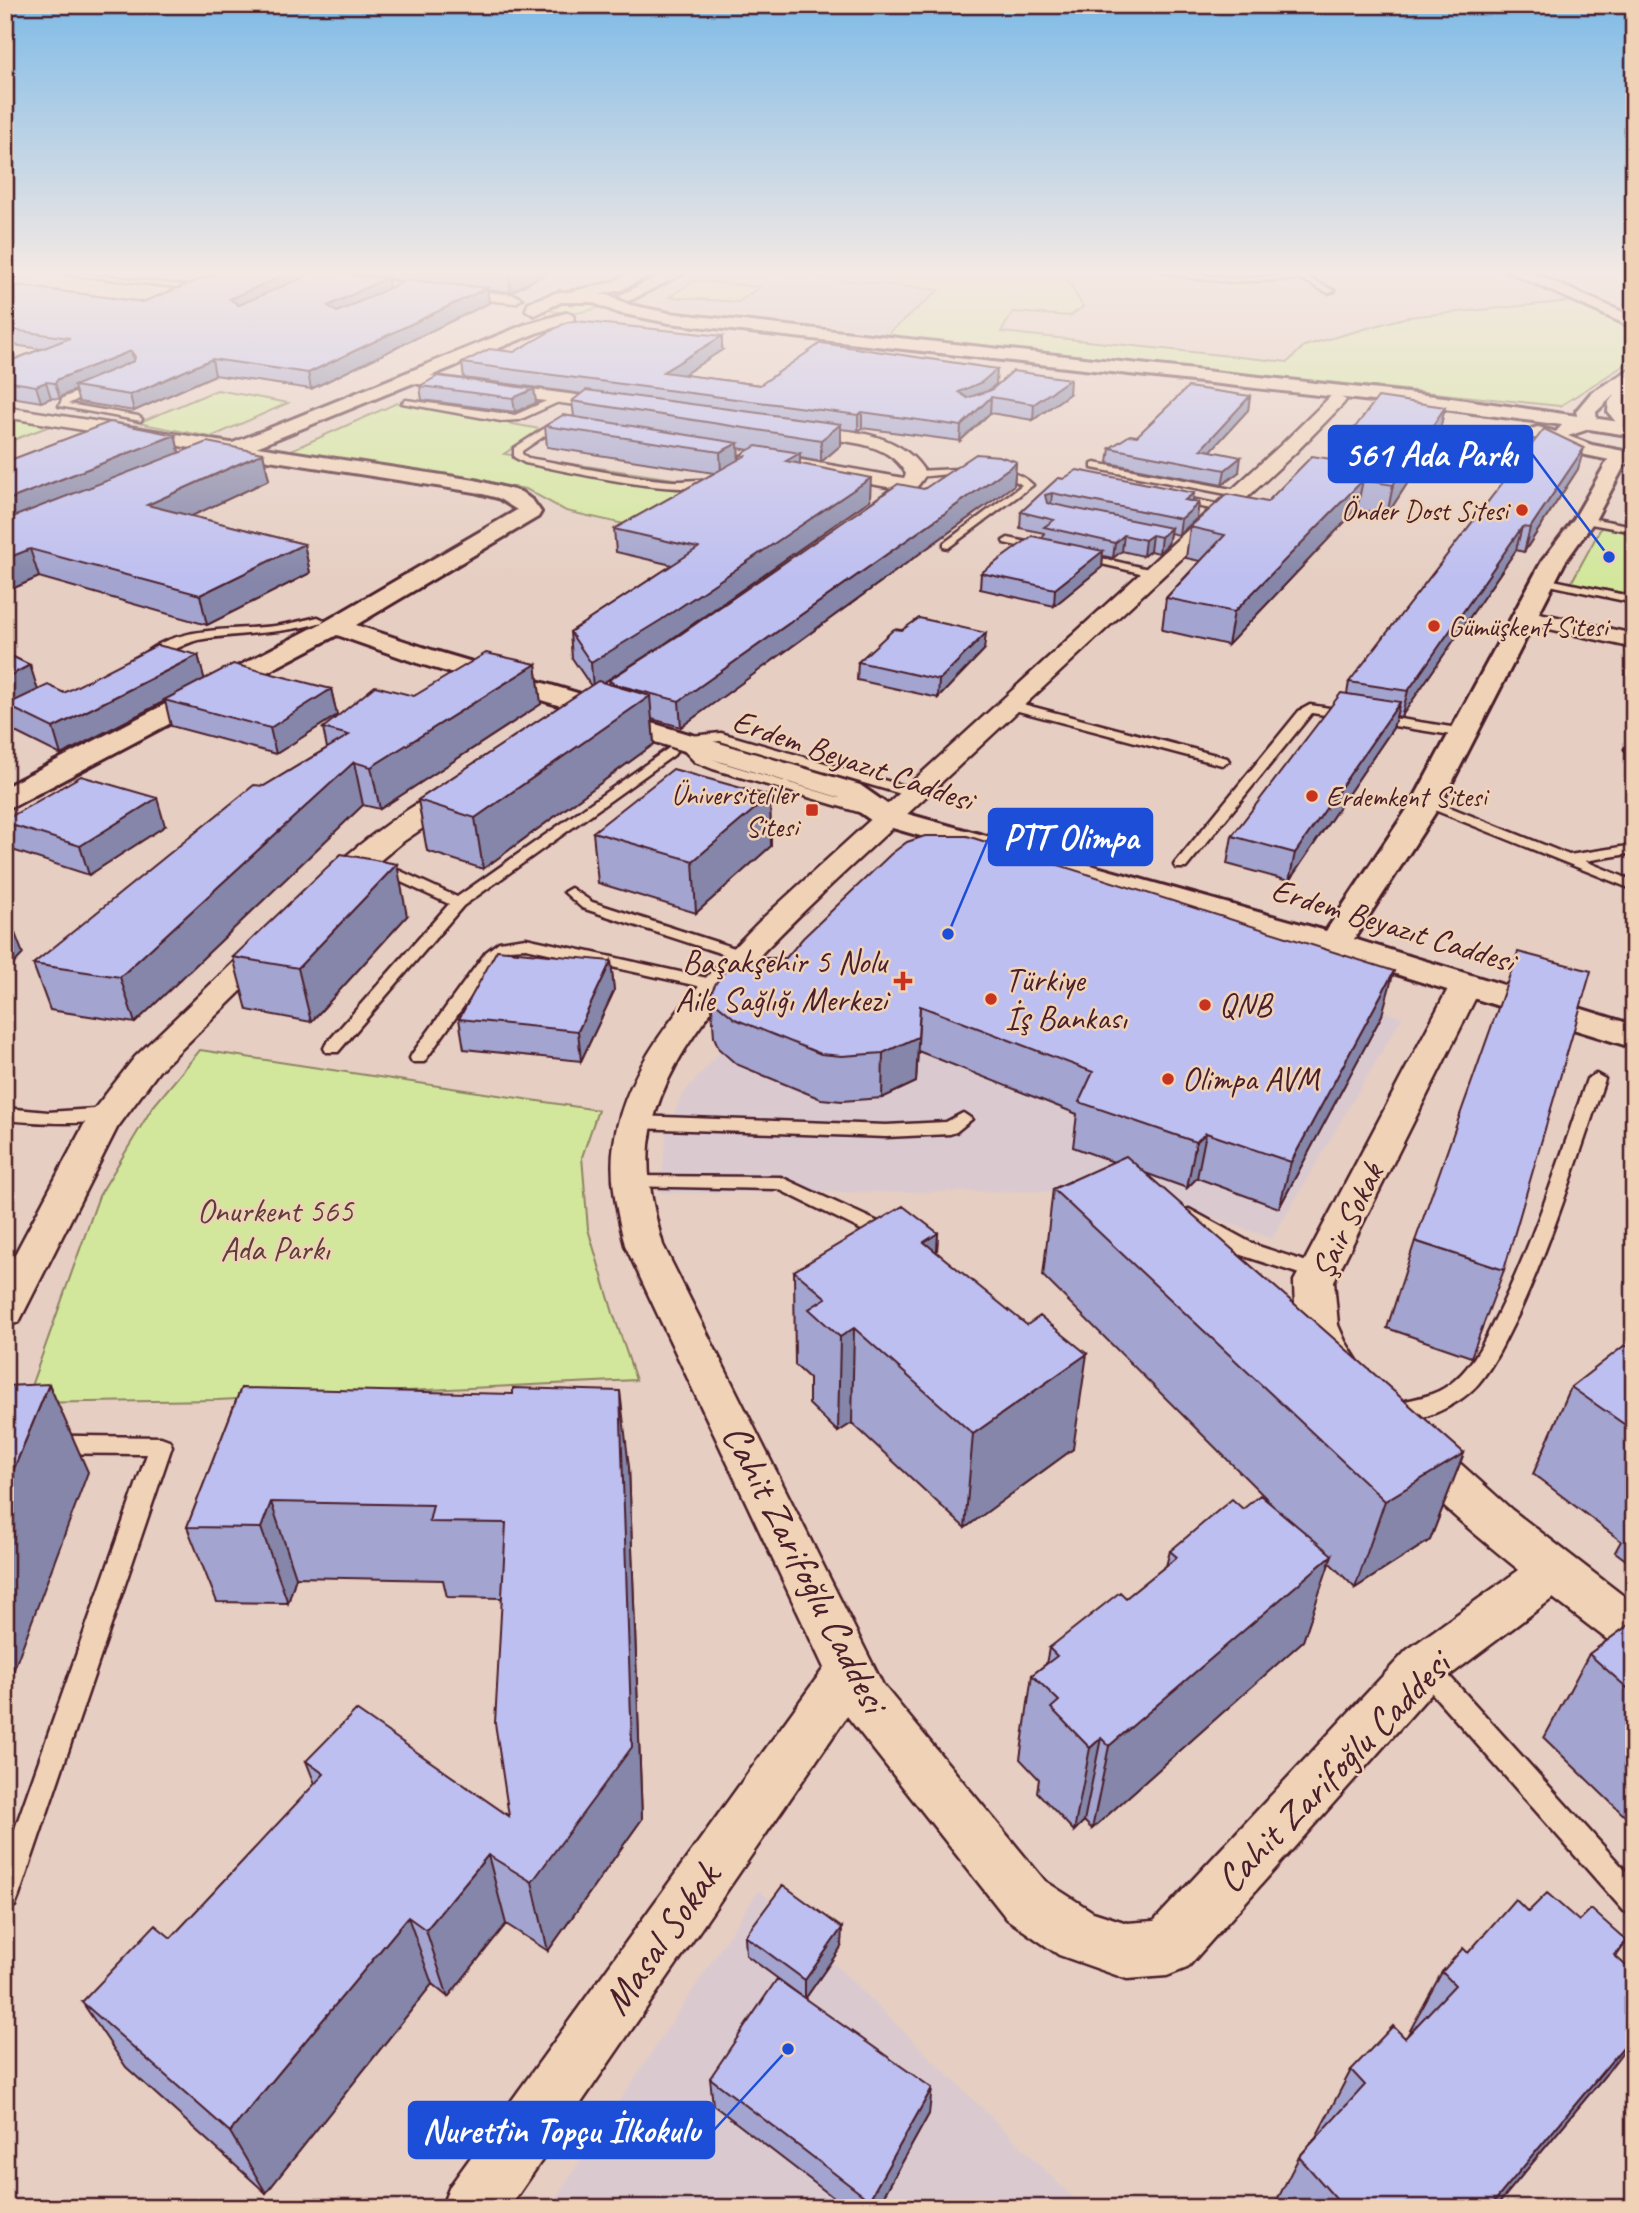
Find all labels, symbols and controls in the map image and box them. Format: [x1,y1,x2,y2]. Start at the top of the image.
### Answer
callout: 561 Ada Parkı [1329,426,1532,482]
text: 561 Ada Parkı [1344,432,1520,477]
place label: Önder Dost Sitesi [1341,493,1512,528]
marker: Önder Dost Sitesi [1514,502,1530,518]
place label: Gümüşkent Sitesi [1448,609,1612,644]
marker: Gümüşkent Sitesi [1426,618,1442,634]
street label: Erdem Beyazıt Caddesi [727,699,982,822]
place label: Üniversiteliler Sitesi [671,777,802,844]
place label: Erdemkent Sitesi [1326,779,1490,814]
marker: Erdemkent Sitesi [1304,788,1320,804]
marker: Üniversiteliler Sitesi [804,802,820,818]
callout: PTT Olimpa [989,809,1152,865]
text: PTT Olimpa [1003,815,1141,860]
street label: Erdem Beyazıt Caddesi [1266,868,1523,983]
place label: Başakşehir 5 Nolu Aile Sağlığı Merkezi [675,941,891,1021]
place label: Türkiye İş Bankası [1005,959,1128,1039]
marker: Başakşehir 5 Nolu Aile Sağlığı Merkezi [893,971,913,991]
place label: QNB [1219,984,1274,1026]
marker: Türkiye İş Bankası [983,991,999,1007]
marker: QNB [1197,997,1213,1013]
place label: Olimpa AVM [1182,1058,1321,1100]
marker: Olimpa AVM [1160,1071,1176,1087]
street label: Şair Sokak [1301,1155,1394,1285]
park label: Onurkent 565 Ada Parkı [197,1190,355,1270]
street label: Cahit Zarifoğlu Caddesi [711,1416,901,1724]
street label: Cahit Zarifoğlu Caddesi [1205,1638,1464,1903]
street label: Masal Sokak [591,1851,733,2024]
callout: Nurettin Topçu İlkokulu [409,2102,714,2158]
text: Nurettin Topçu İlkokulu [422,2108,703,2153]

